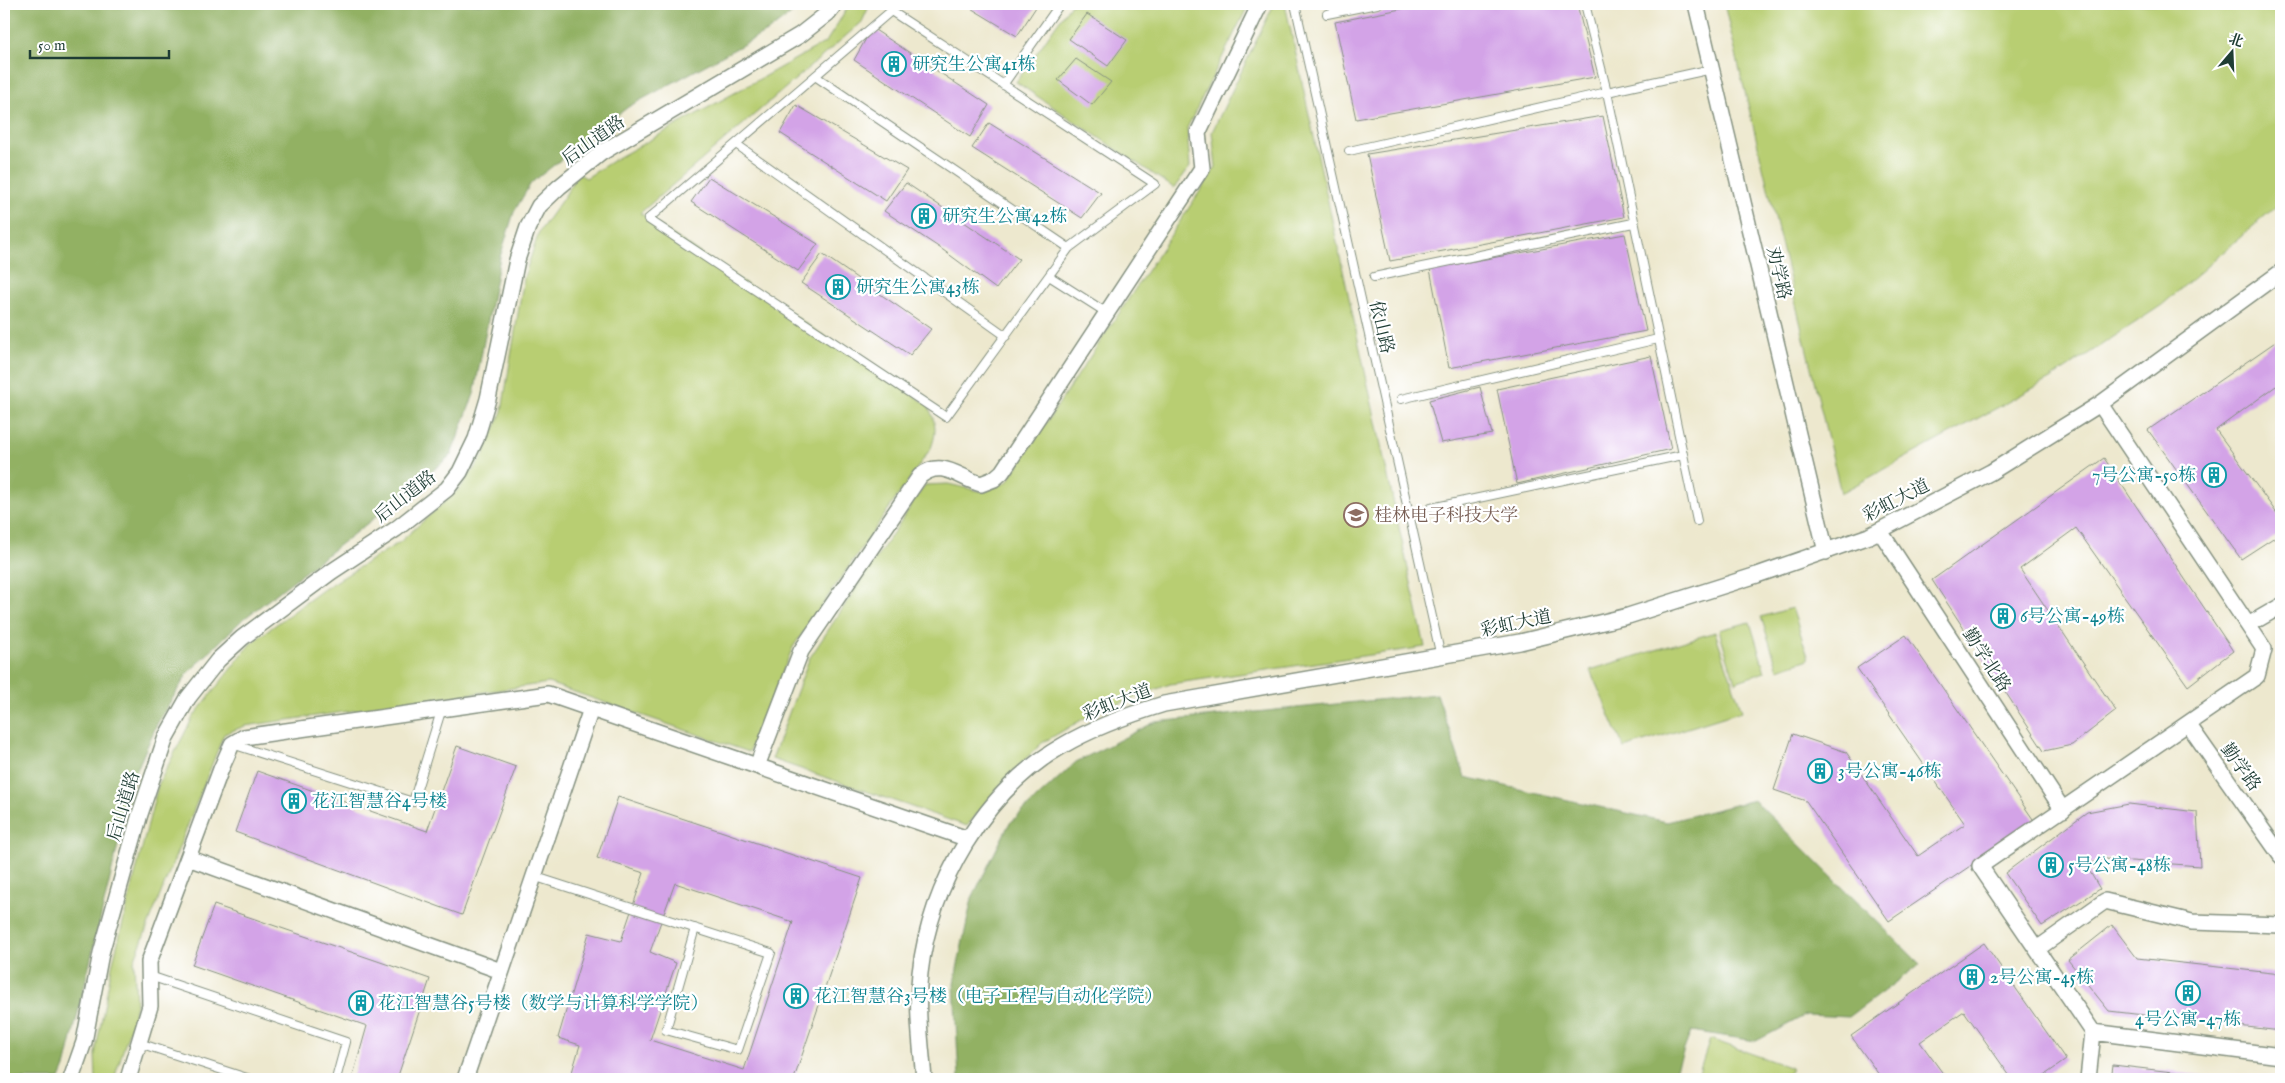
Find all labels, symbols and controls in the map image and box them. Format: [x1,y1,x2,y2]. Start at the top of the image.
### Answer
scale bar [30,28,169,60]
north arrow [2208,28,2258,78]
text: 北 [2226,30,2245,51]
text: 50 m [38,36,66,55]
building icon: 研究生公寓41栋 [881,51,907,77]
place label: 研究生公寓41栋 [912,54,1036,77]
street label: 后山道路 [558,111,630,171]
building icon: 研究生公寓42栋 [911,203,937,229]
place label: 研究生公寓42栋 [942,206,1067,229]
street label: 劝学路 [1760,244,1795,302]
building icon: 研究生公寓43栋 [825,274,851,300]
place label: 研究生公寓43栋 [856,277,980,300]
street label: 依山路 [1363,298,1398,356]
building icon: 7号公寓-50栋 [2201,462,2227,488]
place label: 7号公寓-50栋 [2092,465,2196,488]
street label: 后山道路 [370,466,441,528]
street label: 彩虹大道 [1859,475,1934,528]
school or university icon: 桂林电子科技大学 [1343,502,1369,528]
place label: 桂林电子科技大学 [1374,505,1518,528]
building icon: 6号公寓-49栋 [1990,603,2016,629]
street label: 彩虹大道 [1479,606,1554,643]
place label: 6号公寓-49栋 [2020,606,2125,629]
street label: 勤学北路 [1956,624,2015,697]
street label: 彩虹大道 [1080,680,1155,727]
street label: 勤学路 [2215,739,2265,796]
building icon: 3号公寓-46栋 [1807,758,1833,784]
place label: 3号公寓-46栋 [1838,761,1942,784]
street label: 后山道路 [103,769,146,844]
building icon: 花江智慧谷4号楼 [281,788,307,814]
place label: 花江智慧谷4号楼 [312,791,447,814]
building icon: 5号公寓-48栋 [2038,852,2064,878]
place label: 5号公寓-48栋 [2068,855,2171,878]
building icon: 2号公寓-45栋 [1959,964,1985,990]
place label: 2号公寓-45栋 [1990,967,2094,990]
building icon: 4号公寓-47栋 [2175,980,2201,1006]
building icon: 花江智慧谷3号楼（电子工程与自动化学院） [783,983,809,1009]
place label: 花江智慧谷3号楼（电子工程与自动化学院） [814,986,1163,1009]
building icon: 花江智慧谷5号楼（数学与计算科学学院） [348,990,374,1016]
place label: 花江智慧谷5号楼（数学与计算科学学院） [378,993,709,1016]
place label: 4号公寓-47栋 [2135,1009,2241,1032]

